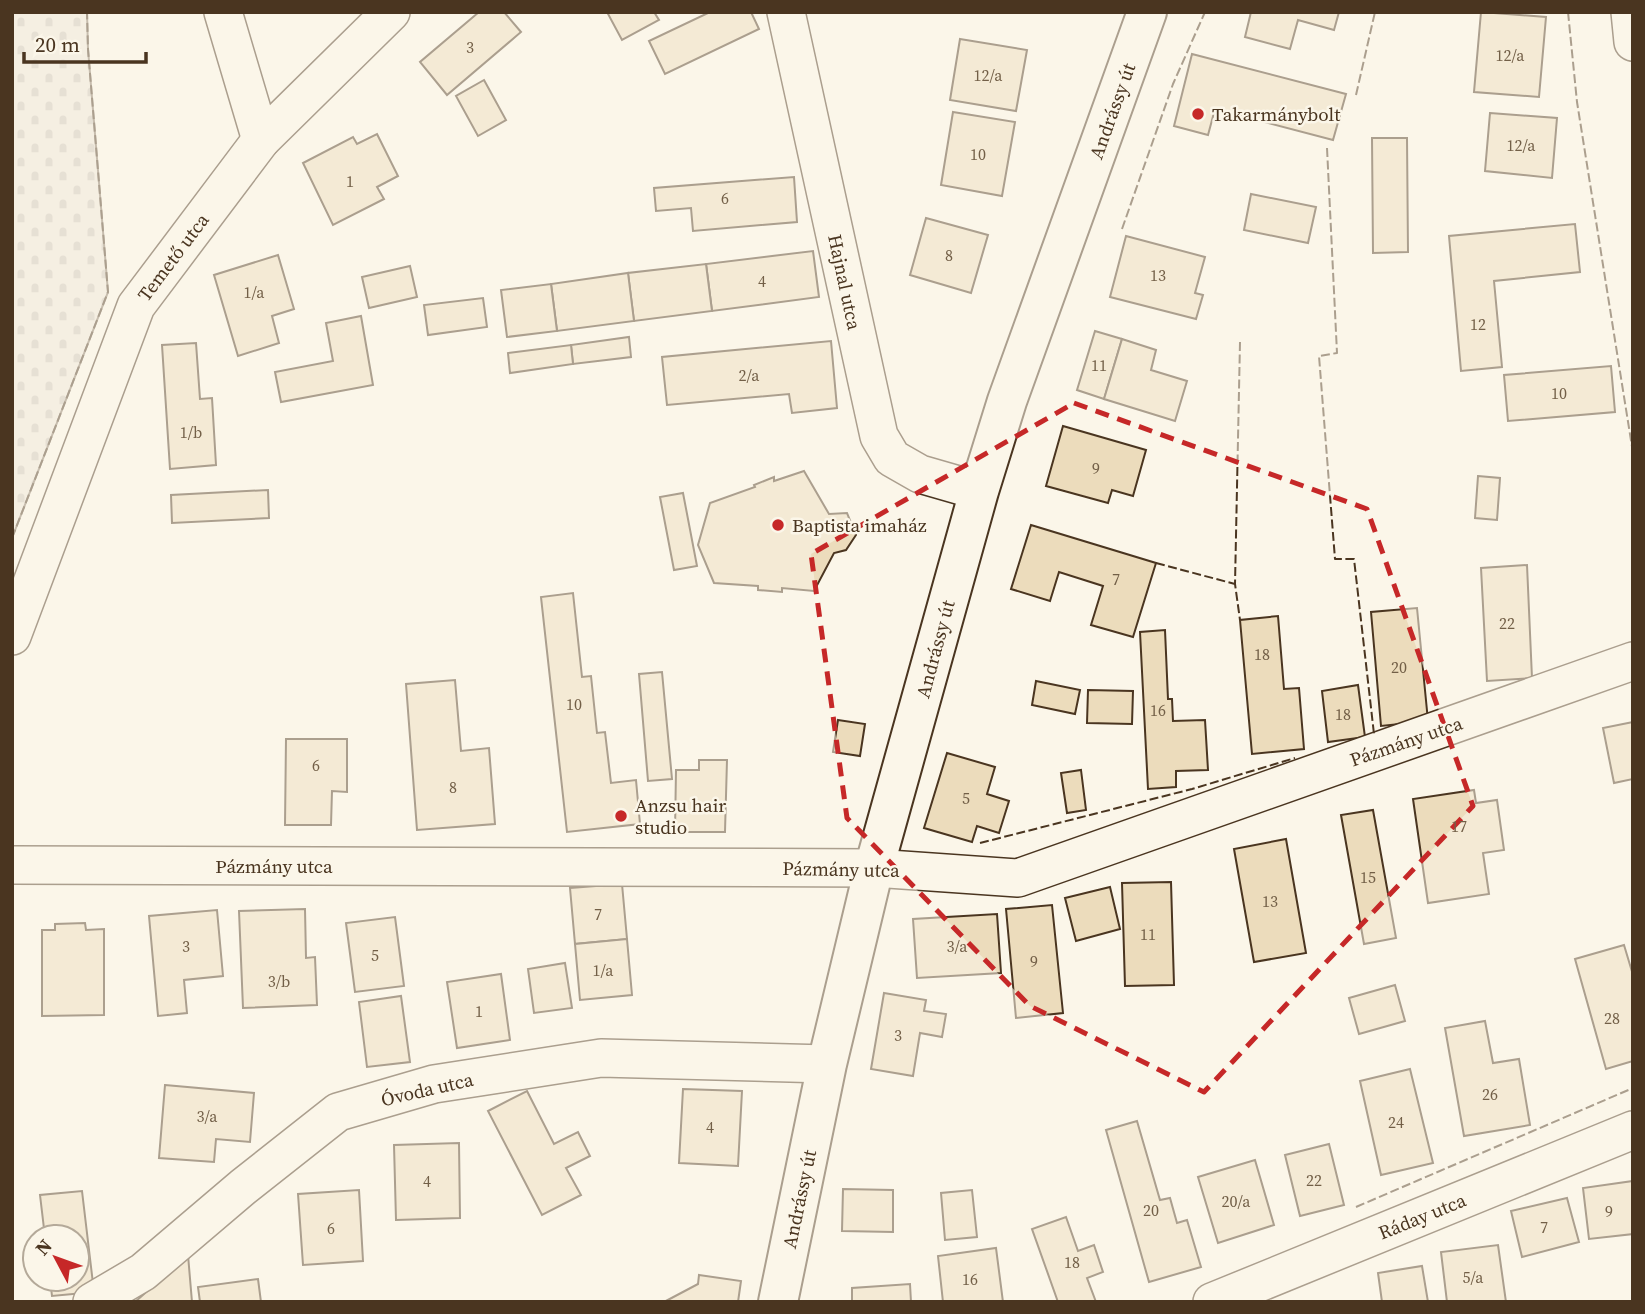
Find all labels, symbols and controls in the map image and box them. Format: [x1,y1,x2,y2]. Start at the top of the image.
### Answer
scale bar [24,21,147,65]
text: 20 m [35,30,80,59]
house number: 3 [466,36,474,58]
house number: 12/a [1496,44,1525,66]
street label: Andrássy út [1083,59,1142,163]
house number: 12/a [974,64,1003,86]
place label: Takarmánybolt [1212,101,1341,127]
marker: Takarmánybolt [1190,106,1206,122]
house number: 12/a [1507,134,1536,156]
house number: 10 [970,143,986,165]
house number: 1 [346,170,354,192]
house number: 6 [721,187,729,209]
street label: Temető utca [131,207,215,306]
street label: Hajnal utca [822,232,868,332]
house number: 8 [945,244,953,266]
house number: 13 [1150,264,1166,286]
house number: 4 [758,270,766,292]
house number: 1/a [244,281,265,303]
house number: 12 [1470,313,1486,335]
house number: 11 [1091,354,1107,376]
house number: 2/a [739,364,760,386]
house number: 10 [1551,382,1567,404]
house number: 1/b [180,421,202,443]
house number: 9 [1092,457,1100,479]
place label: Baptista imaház [792,512,927,538]
marker: Baptista imaház [770,517,786,533]
house number: 7 [1112,568,1120,590]
street label: Andrássy út [909,596,961,701]
house number: 22 [1499,612,1515,634]
house number: 18 [1254,643,1270,665]
house number: 20 [1391,656,1407,678]
house number: 10 [566,693,582,715]
house number: 16 [1150,699,1166,721]
house number: 18 [1335,703,1351,725]
street label: Pázmány utca [1346,709,1466,772]
house number: 6 [312,754,320,776]
house number: 8 [449,776,457,798]
house number: 5 [962,787,970,809]
place label: Anzsu hair studio [635,792,726,840]
marker: Anzsu hair studio [613,808,629,824]
house number: 17 [1451,815,1467,837]
street label: Pázmány utca [215,853,333,879]
street label: Pázmány utca [782,855,900,883]
house number: 15 [1360,866,1376,888]
house number: 13 [1262,890,1278,912]
house number: 7 [594,903,602,925]
house number: 11 [1140,923,1156,945]
house number: 3 [182,935,190,957]
house number: 3/a [947,935,968,957]
house number: 5 [371,944,379,966]
house number: 9 [1030,950,1038,972]
house number: 1/a [593,959,614,981]
house number: 3/b [268,970,290,992]
house number: 1 [475,1000,483,1022]
house number: 28 [1604,1007,1620,1029]
house number: 3 [894,1024,902,1046]
street label: Óvoda utca [378,1066,476,1112]
house number: 26 [1482,1083,1498,1105]
house number: 3/a [197,1105,218,1127]
house number: 24 [1388,1111,1404,1133]
house number: 4 [706,1116,714,1138]
street label: Andrássy út [776,1146,822,1251]
house number: 22 [1306,1169,1322,1191]
house number: 4 [423,1170,431,1192]
street label: Ráday utca [1374,1187,1470,1245]
house number: 20/a [1222,1190,1251,1212]
house number: 20 [1143,1199,1159,1221]
house number: 9 [1605,1200,1613,1222]
house number: 7 [1540,1216,1548,1238]
house number: 6 [327,1217,335,1239]
north arrow [21,1223,91,1293]
text: N [29,1233,58,1261]
house number: 18 [1064,1251,1080,1273]
house number: 5/a [1463,1266,1484,1288]
house number: 16 [962,1268,978,1290]

